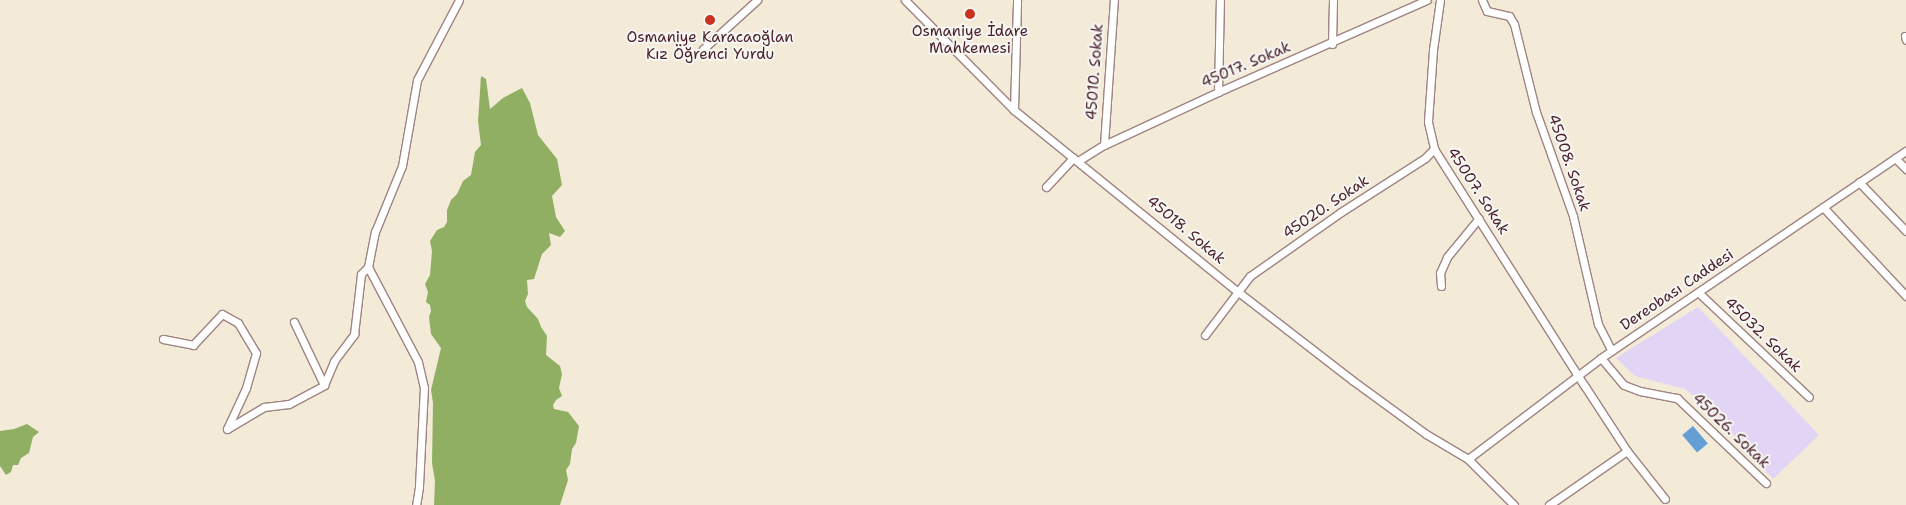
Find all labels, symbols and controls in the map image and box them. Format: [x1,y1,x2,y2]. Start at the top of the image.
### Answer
marker: Osmaniye İdare Mahkemesi [964,8,976,20]
marker: Osmaniye Karacaoğlan Kız Öğrenci Yurdu [704,14,716,26]
place label: Osmaniye İdare Mahkemesi [912,22,1028,57]
street label: 45010. Sokak [1083,23,1107,121]
place label: Osmaniye Karacaoğlan Kız Öğrenci Yurdu [627,28,793,63]
street label: 45017. Sokak [1198,38,1294,92]
street label: 45008. Sokak [1544,112,1594,214]
street label: 45007. Sokak [1443,144,1513,238]
street label: 45020. Sokak [1279,172,1373,242]
street label: 45018. Sokak [1143,192,1229,268]
street label: Dereobası Caddesi [1617,245,1737,335]
street label: 45032. Sokak [1721,294,1805,376]
street label: 45026. Sokak [1689,390,1773,472]

